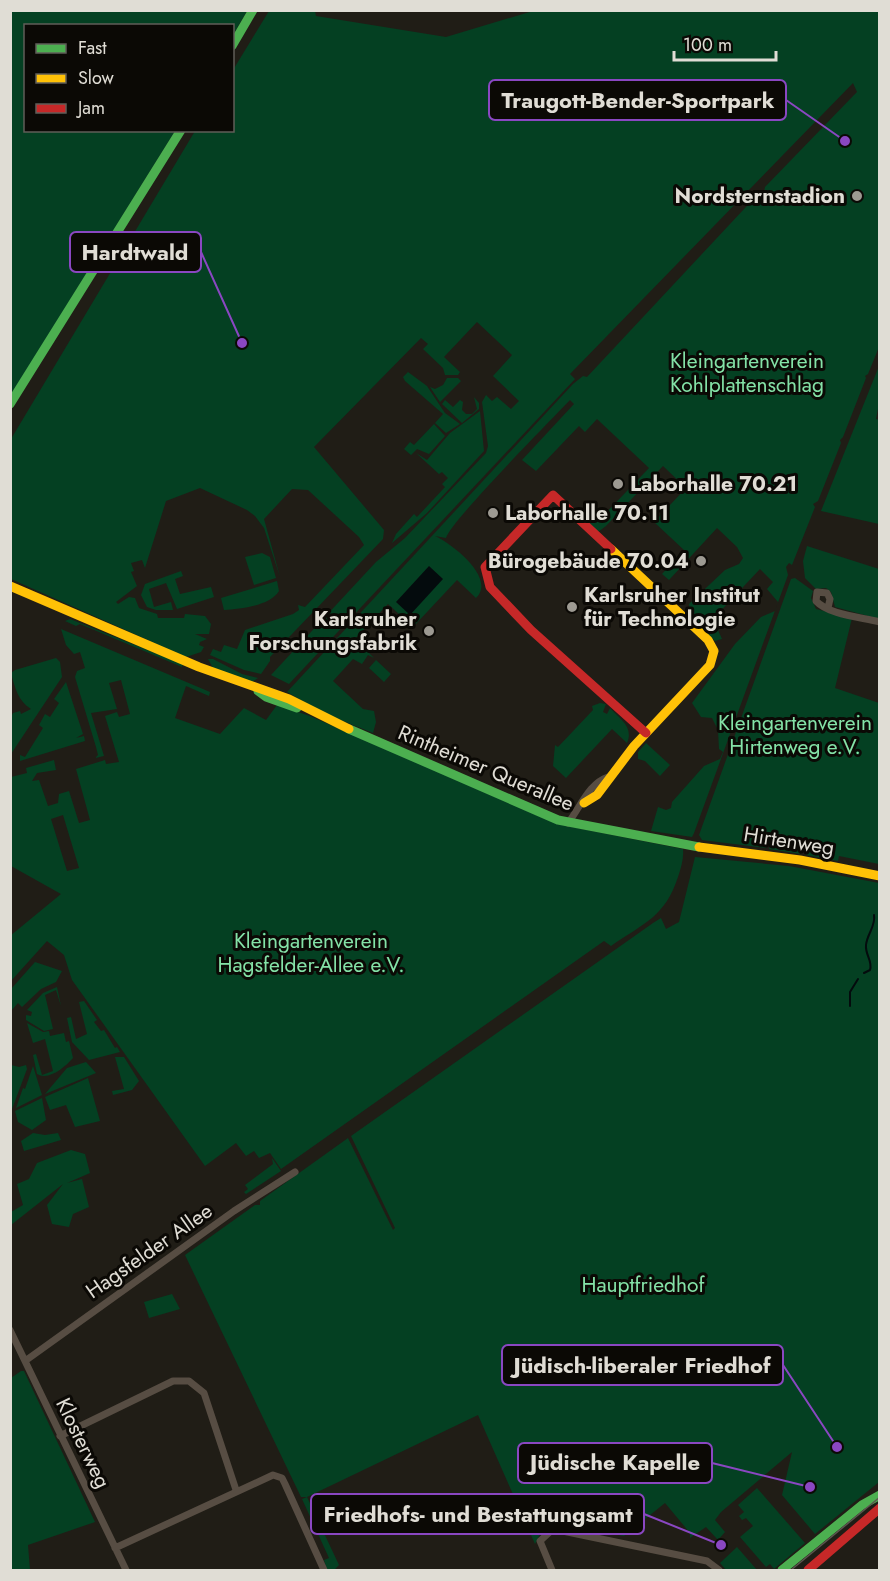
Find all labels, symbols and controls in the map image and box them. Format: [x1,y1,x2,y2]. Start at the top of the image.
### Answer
legend [24,24,234,132]
scale bar [674,24,776,62]
text: 100 m [683,32,732,58]
text: Fast [78,35,107,61]
text: Slow [78,65,115,91]
callout: Traugott-Bender-Sportpark [489,80,786,120]
text: Traugott-Bender-Sportpark [502,84,775,116]
text: Jam [76,95,105,121]
place label: Nordsternstadion [675,181,845,211]
marker: Nordsternstadion [850,189,864,203]
callout: Hardtwald [70,232,201,272]
text: Hardtwald [82,236,188,268]
park label: Kleingartenverein Kohlplattenschlag [670,346,824,400]
place label: Laborhalle 70.21 [630,469,797,499]
marker: Laborhalle 70.21 [611,477,625,491]
place label: Laborhalle 70.11 [505,498,669,528]
marker: Laborhalle 70.11 [486,506,500,520]
place label: Bürogebäude 70.04 [488,546,689,576]
marker: Bürogebäude 70.04 [694,554,708,568]
place label: Karlsruher Institut für Technologie [584,580,760,634]
marker: Karlsruher Institut für Technologie [565,600,579,614]
place label: Karlsruher Forschungsfabrik [249,604,417,658]
marker: Karlsruher Forschungsfabrik [422,624,436,638]
park label: Kleingartenverein Hirtenweg e.V. [718,708,872,762]
street label: Rintheimer Querallee [393,717,579,819]
street label: Hirtenweg [742,819,836,863]
park label: Kleingartenverein Hagsfelder-Allee e.V. [217,926,405,980]
street label: Hagsfelder Allee [80,1196,219,1306]
park label: Hauptfriedhof [581,1270,706,1300]
callout: Jüdisch-liberaler Friedhof [502,1345,783,1385]
text: Jüdisch-liberaler Friedhof [509,1349,772,1381]
street label: Klosterweg [48,1393,118,1493]
callout: Jüdische Kapelle [518,1443,712,1483]
text: Jüdische Kapelle [526,1446,700,1478]
callout: Friedhofs- und Bestattungsamt [311,1494,644,1534]
text: Friedhofs- und Bestattungsamt [324,1498,632,1530]

